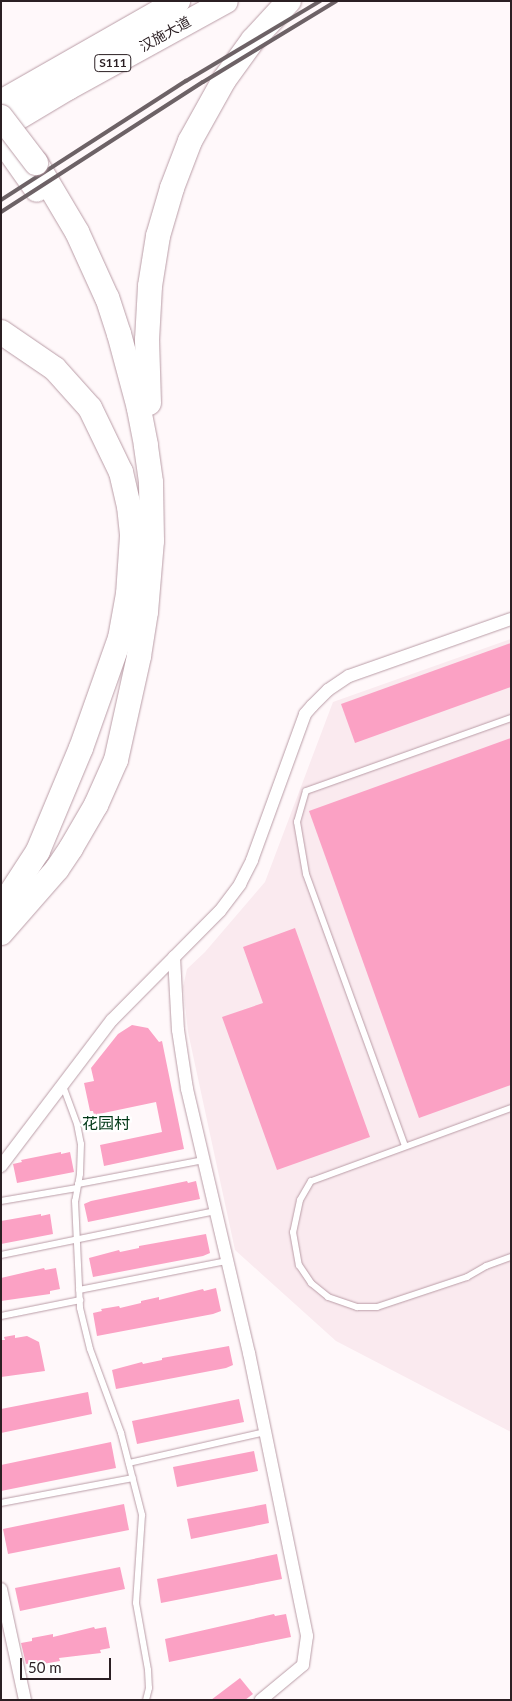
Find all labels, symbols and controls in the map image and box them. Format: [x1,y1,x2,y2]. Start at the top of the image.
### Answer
street label: 汉施大道 [136,13,194,55]
road number: S111 [94,54,132,72]
district label: 花园村 [82,1113,130,1133]
scale bar [22,1648,114,1680]
text: 50 m [28,1658,62,1676]

